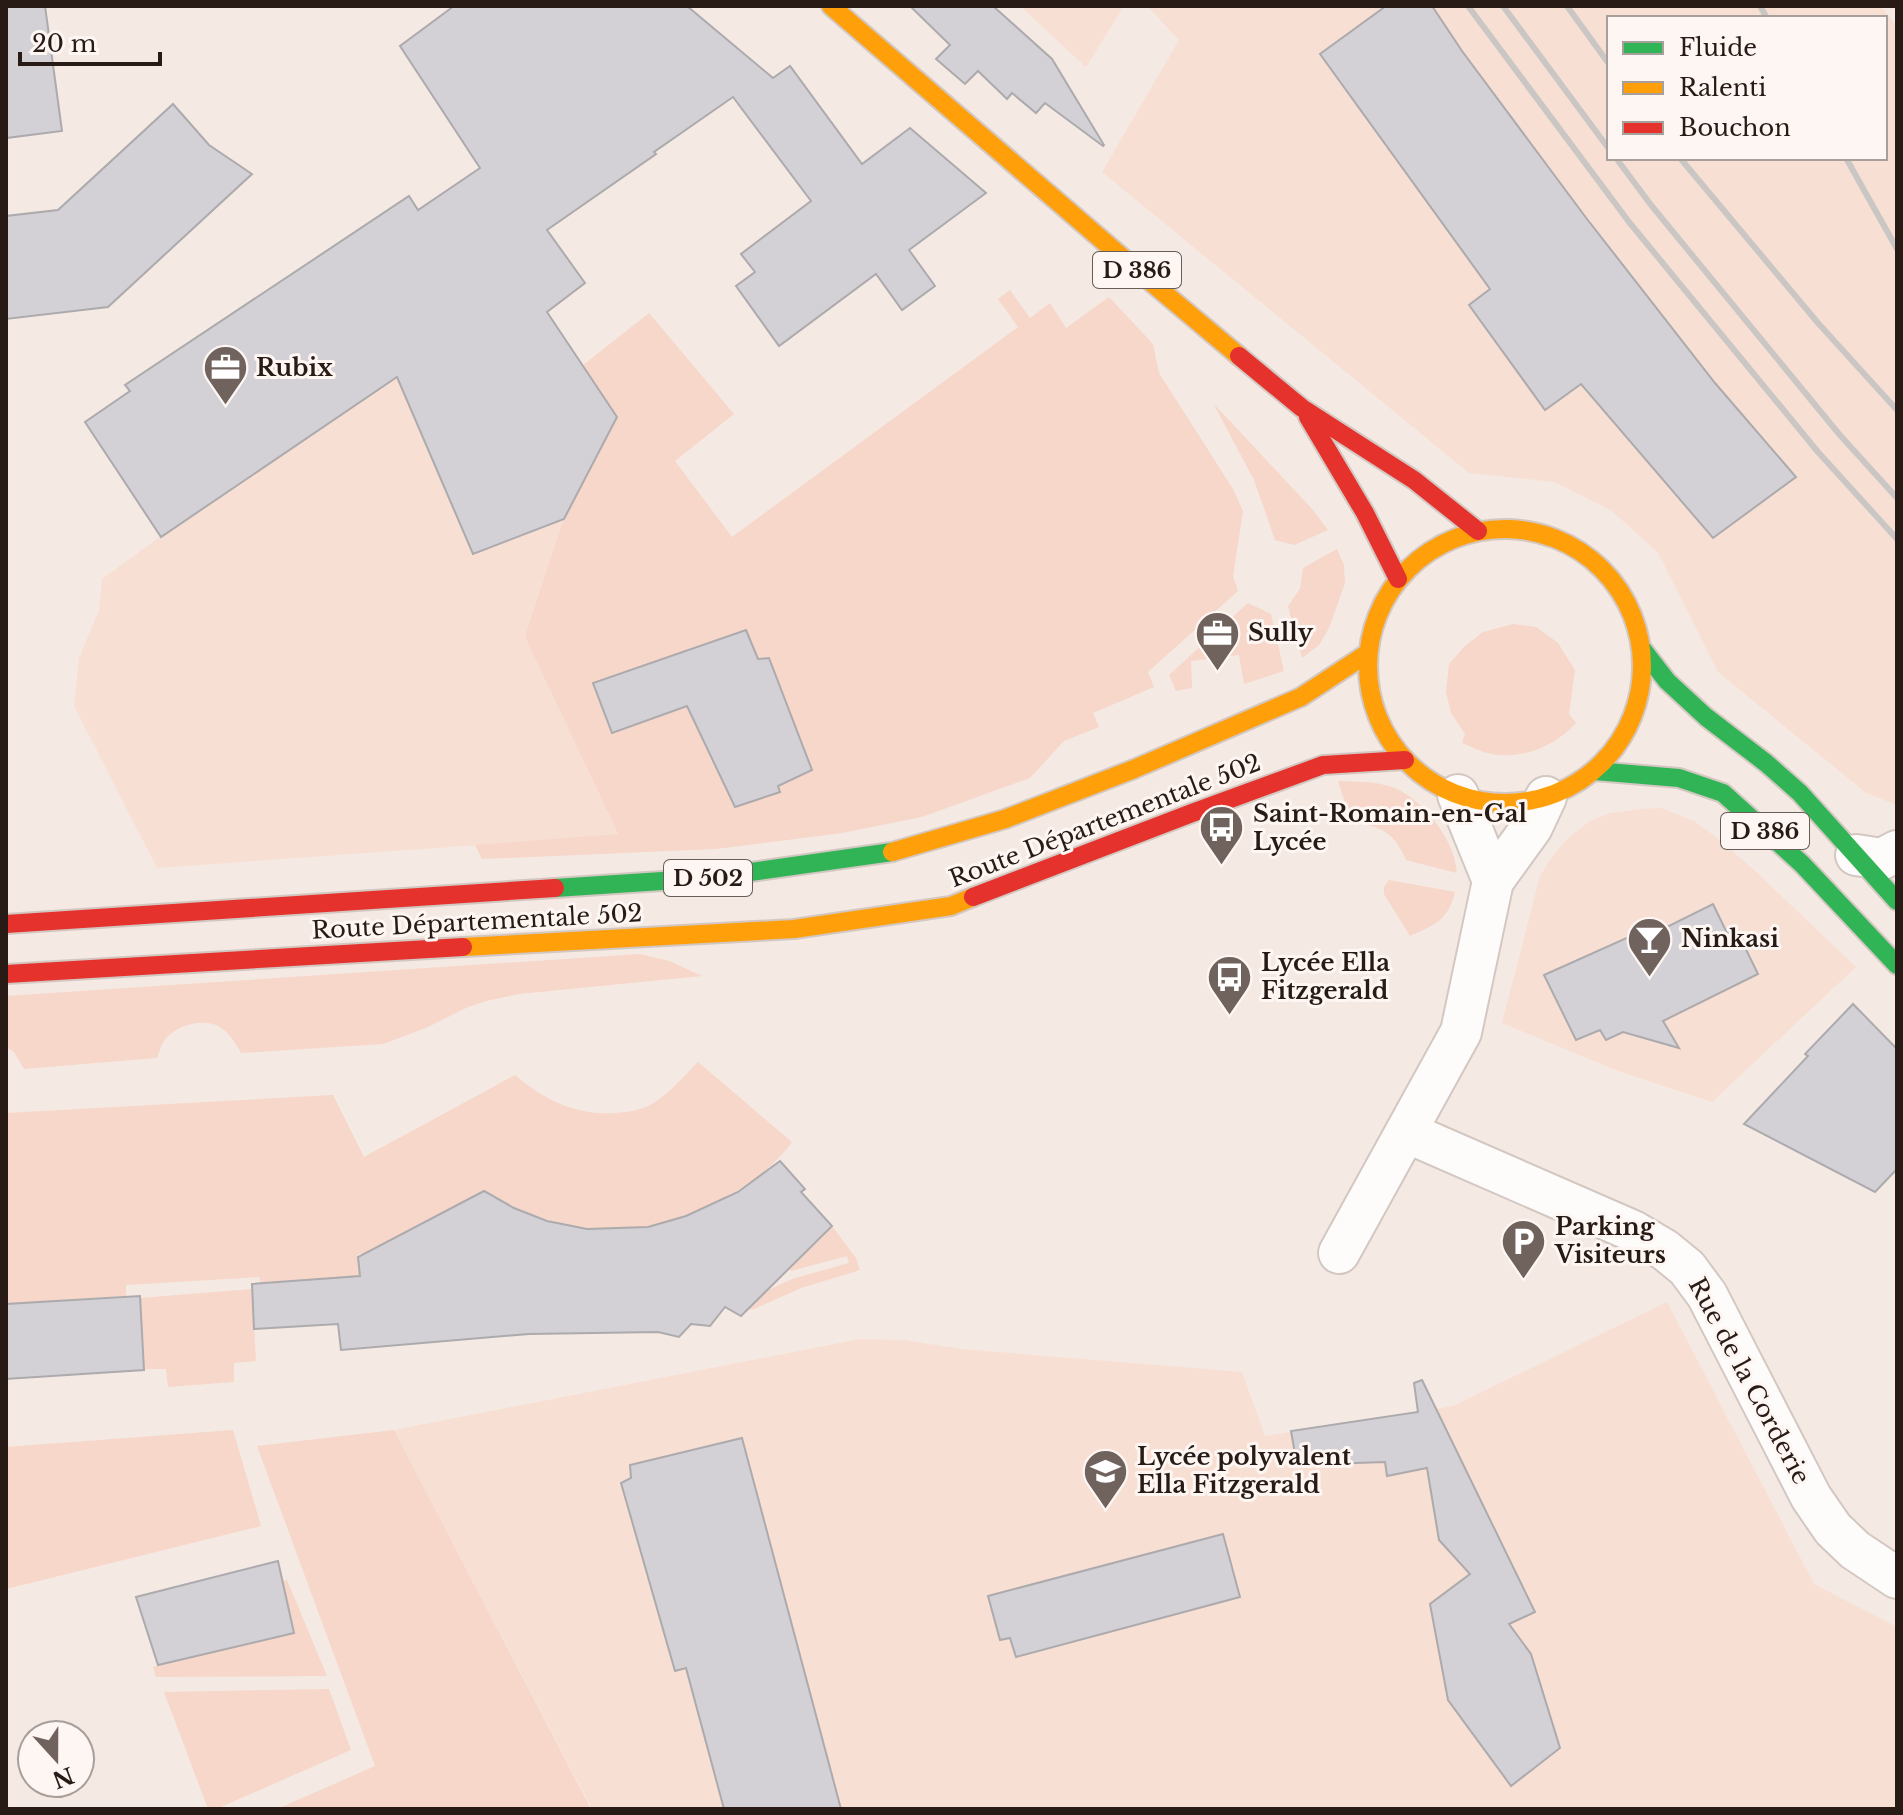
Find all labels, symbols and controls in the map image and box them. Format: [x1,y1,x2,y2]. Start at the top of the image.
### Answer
scale bar [20,16,160,66]
legend [1607,16,1887,160]
text: 20 m [32,29,97,58]
text: Fluide [1679,33,1757,62]
text: Ralenti [1679,73,1767,102]
text: Bouchon [1679,113,1791,142]
road number: D 386 [1093,252,1181,288]
office icon: Rubix [201,344,249,407]
place label: Rubix [256,353,333,382]
office icon: Sully [1193,609,1241,672]
place label: Sully [1248,618,1314,647]
street label: Route Départementale 502 [945,748,1265,893]
place label: Saint-Romain-en-Gal Lycée [1253,799,1527,856]
bus stop icon: Saint-Romain-en-Gal Lycée [1198,804,1246,867]
road number: D 386 [1721,813,1809,849]
road number: D 502 [664,860,752,896]
street label: Route Départementale 502 [311,898,643,945]
bar icon: Ninkasi [1626,915,1674,978]
place label: Ninkasi [1681,924,1779,953]
place label: Lycée Ella Fitzgerald [1261,948,1390,1005]
bus stop icon: Lycée Ella Fitzgerald [1206,953,1254,1016]
place label: Parking Visiteurs [1554,1212,1666,1269]
parking icon: Parking Visiteurs [1500,1217,1548,1280]
street label: Rue de la Corderie [1683,1273,1816,1489]
place label: Lycée polyvalent Ella Fitzgerald [1137,1442,1352,1499]
school or university icon: Lycée polyvalent Ella Fitzgerald [1082,1447,1130,1510]
north arrow [16,1719,96,1799]
text: N [48,1761,77,1794]

